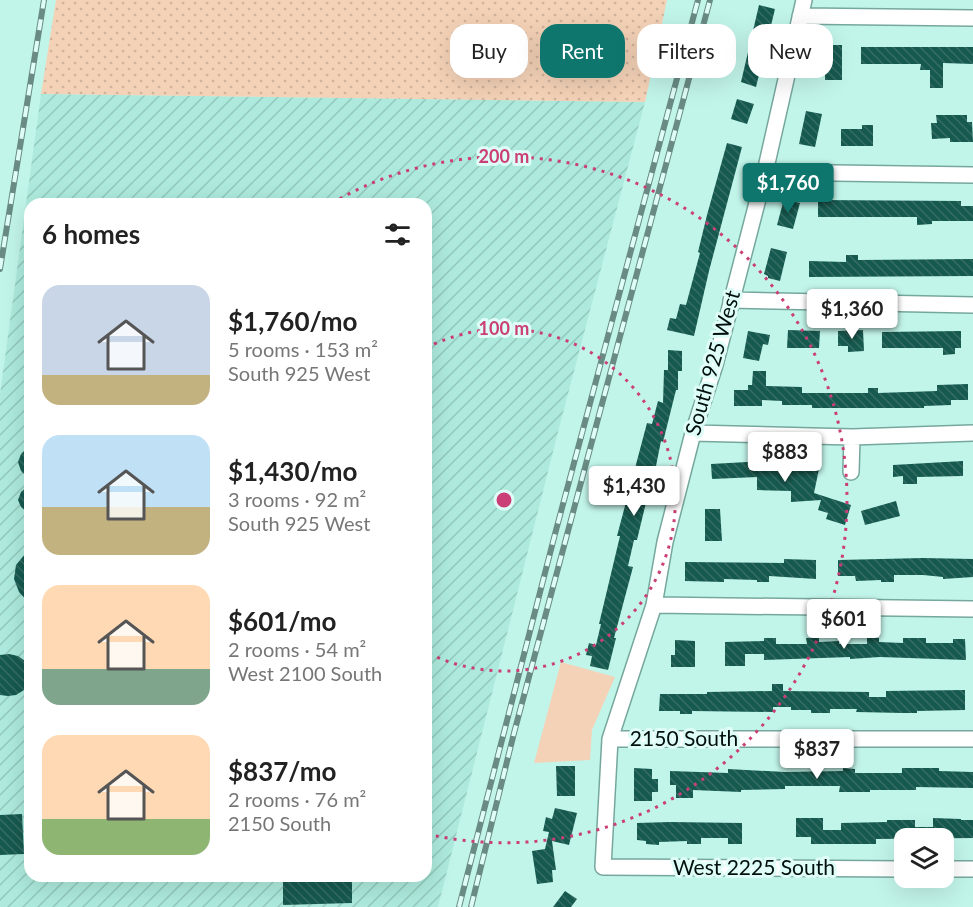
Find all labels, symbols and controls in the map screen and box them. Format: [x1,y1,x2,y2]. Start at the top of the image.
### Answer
chip: Buy [450,24,528,78]
chip: Rent [540,24,625,78]
chip: Filters [637,24,736,78]
chip: New [748,24,833,78]
text: 200 m [479,145,529,167]
pin: $1,760 [739,163,837,214]
text: $1,760 [757,170,819,194]
text: 6 homes [42,218,140,250]
icon: filters [381,218,414,251]
street label: South 925 West [679,287,744,438]
pin: $1,360 [803,289,901,340]
text: $1,360 [821,296,883,320]
text: $1,760/mo [228,305,358,337]
icon: home [90,309,162,381]
text: 100 m [479,317,529,339]
text: 5 rooms · 153 m² [228,337,378,361]
text: South 925 West [228,361,370,385]
pin: $883 [749,432,821,483]
text: $883 [762,439,808,463]
text: $1,430/mo [228,455,358,487]
icon: home [90,459,162,531]
pin: $1,430 [585,466,683,517]
text: $1,430 [603,473,665,497]
text: 3 rooms · 92 m² [228,487,366,511]
centre of rings [494,490,514,510]
text: South 925 West [228,511,370,535]
pin: $601 [808,599,880,650]
text: $601/mo [228,605,336,637]
text: $601 [821,606,867,630]
icon: home [90,609,162,681]
text: 2 rooms · 54 m² [228,637,366,661]
text: West 2100 South [228,661,382,685]
street label: 2150 South [630,725,738,750]
pin: $837 [781,729,853,780]
text: $837 [794,736,840,760]
text: $837/mo [228,755,336,787]
icon: home [90,759,162,831]
text: 2 rooms · 76 m² [228,787,366,811]
text: 2150 South [228,811,331,835]
map controls [894,828,954,888]
button: layers [894,828,954,888]
street label: West 2225 South [673,854,835,879]

